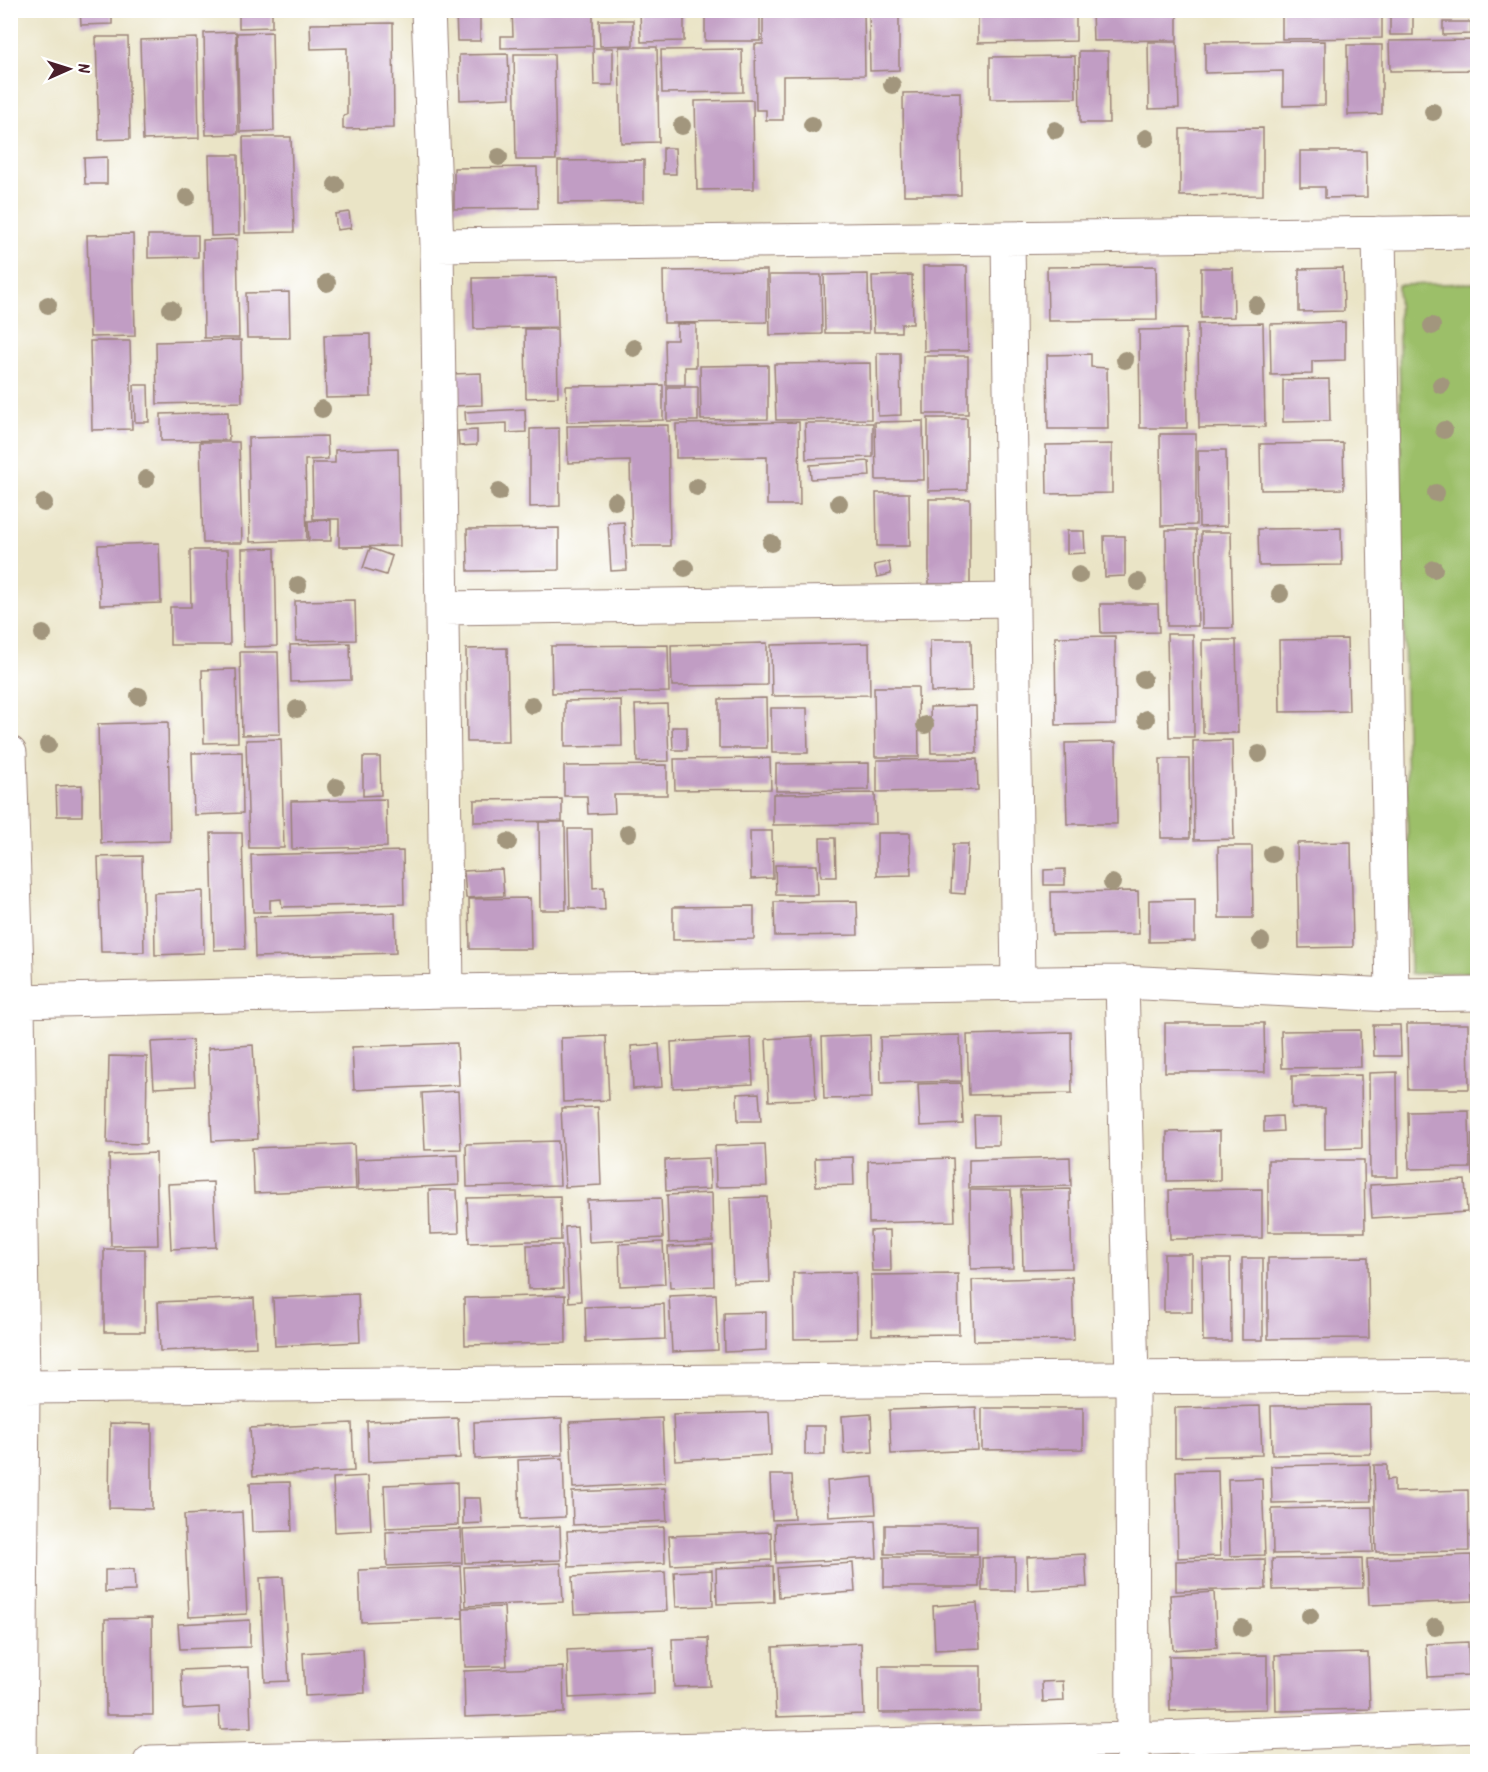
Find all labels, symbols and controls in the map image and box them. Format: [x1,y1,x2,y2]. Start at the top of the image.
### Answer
north arrow [39,39,99,99]
text: N [70,63,95,74]

